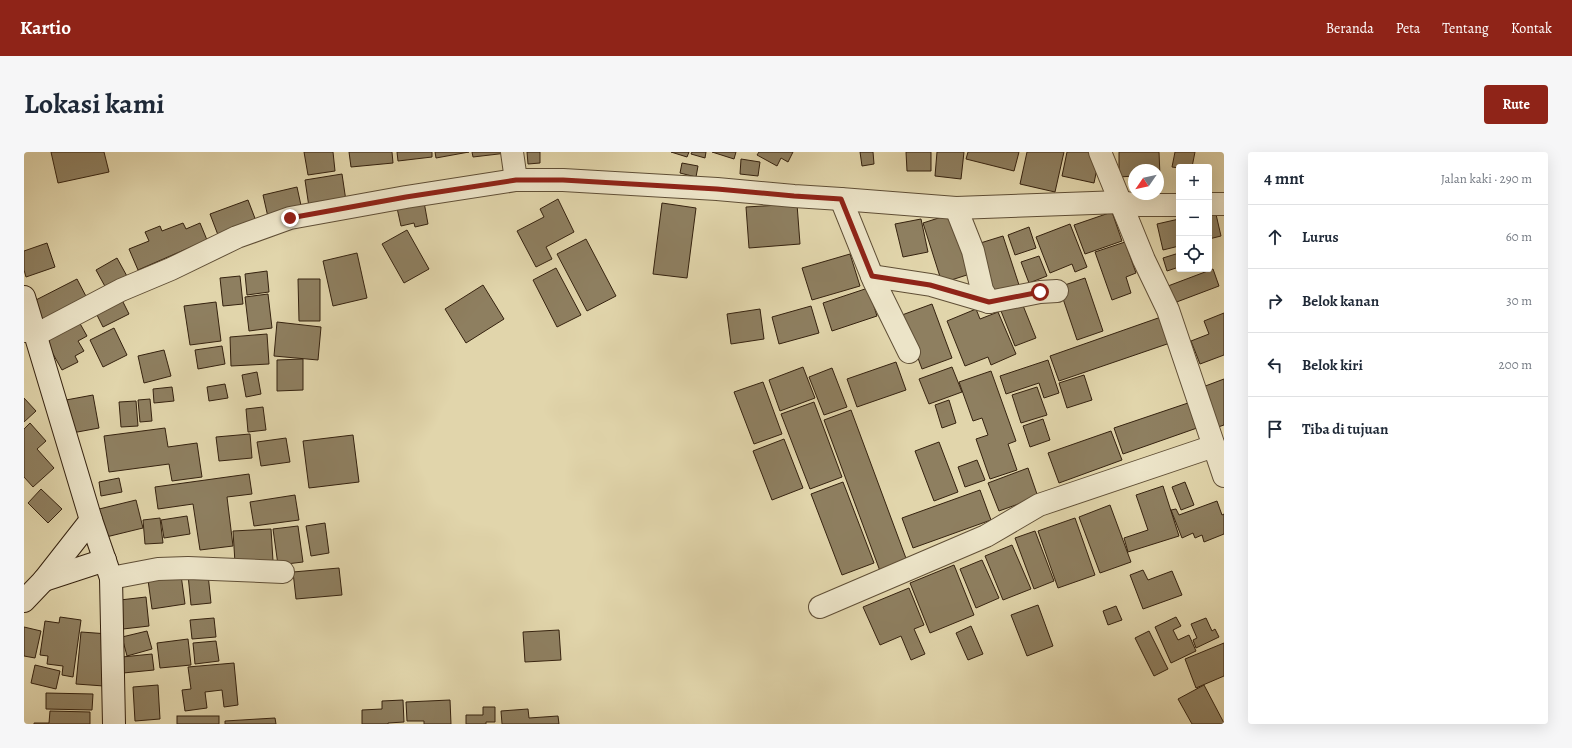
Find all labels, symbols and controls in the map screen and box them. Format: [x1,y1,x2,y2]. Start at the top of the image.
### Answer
text: Kartio [20,15,71,41]
text: Beranda [1326,19,1374,38]
text: Peta [1396,19,1420,38]
text: Tentang [1442,19,1489,38]
text: Kontak [1511,19,1552,38]
text: Lokasi kami [24,85,165,123]
button: Rute [1484,85,1548,124]
north arrow [1128,164,1164,200]
map controls [1176,164,1212,272]
button: + [1176,164,1212,200]
text: 4 mnt [1264,167,1304,190]
text: Jalan kaki · 290 m [1441,170,1532,187]
button: − [1176,200,1212,236]
route end [281,209,299,227]
icon: ahead [1264,226,1286,248]
text: Lurus [1302,227,1339,247]
text: 60 m [1506,228,1532,245]
button: locate [1176,236,1212,272]
route start [1031,283,1049,301]
icon: right [1264,290,1286,312]
text: Belok kanan [1302,291,1379,311]
text: 30 m [1506,292,1532,309]
icon: left [1264,354,1286,376]
text: Belok kiri [1302,355,1363,375]
text: 200 m [1499,356,1532,373]
icon: arrive [1264,418,1286,440]
text: Tiba di tujuan [1302,419,1388,439]

